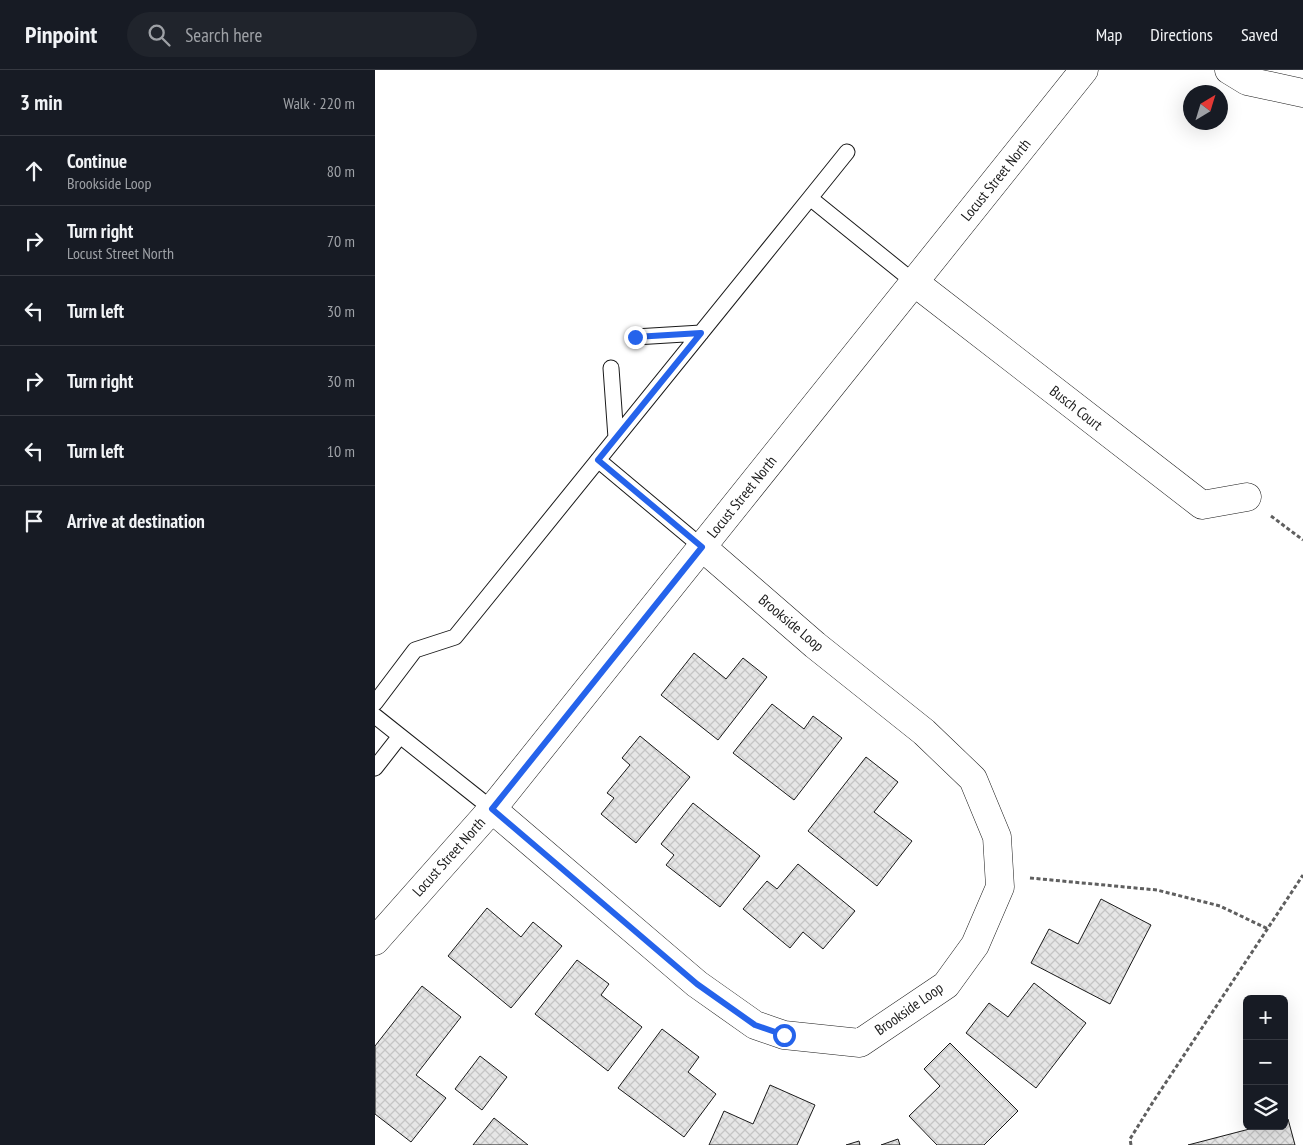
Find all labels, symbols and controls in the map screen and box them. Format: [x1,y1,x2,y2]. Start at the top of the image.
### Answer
search box [127,12,477,57]
text: Pinpoint [25,19,97,50]
icon: search [145,21,173,49]
text: Search here [185,23,262,47]
text: Map [1096,23,1122,46]
text: Directions [1150,23,1213,46]
text: Saved [1241,23,1278,46]
north arrow [1183,85,1228,130]
text: 3 min [20,89,62,116]
text: Walk · 220 m [283,93,355,113]
street label: Locust Street North [957,135,1035,225]
text: Continue [67,149,127,173]
icon: ahead [20,157,48,185]
text: 80 m [327,161,355,181]
text: Brookside Loop [67,173,151,193]
text: Turn right [67,219,133,243]
icon: right [20,227,48,255]
text: 70 m [327,231,355,251]
text: Locust Street North [67,243,174,263]
icon: left [20,297,48,325]
text: Turn left [67,299,124,323]
text: 30 m [327,301,355,321]
route end [624,326,647,349]
icon: right [20,367,48,395]
text: Turn right [67,369,133,393]
text: 30 m [327,371,355,391]
street label: Busch Court [1046,381,1107,434]
icon: left [20,437,48,465]
text: Turn left [67,439,124,463]
text: 10 m [327,441,355,461]
street label: Locust Street North [703,452,781,542]
icon: arrive [20,507,48,535]
text: Arrive at destination [67,509,205,533]
street label: Brookside Loop [755,590,828,655]
street label: Locust Street North [408,813,489,900]
street label: Brookside Loop [871,978,947,1039]
map controls [1243,995,1288,1130]
button: + [1243,995,1288,1040]
route start [773,1024,796,1047]
button: − [1243,1040,1288,1085]
button: layers [1243,1085,1288,1130]

